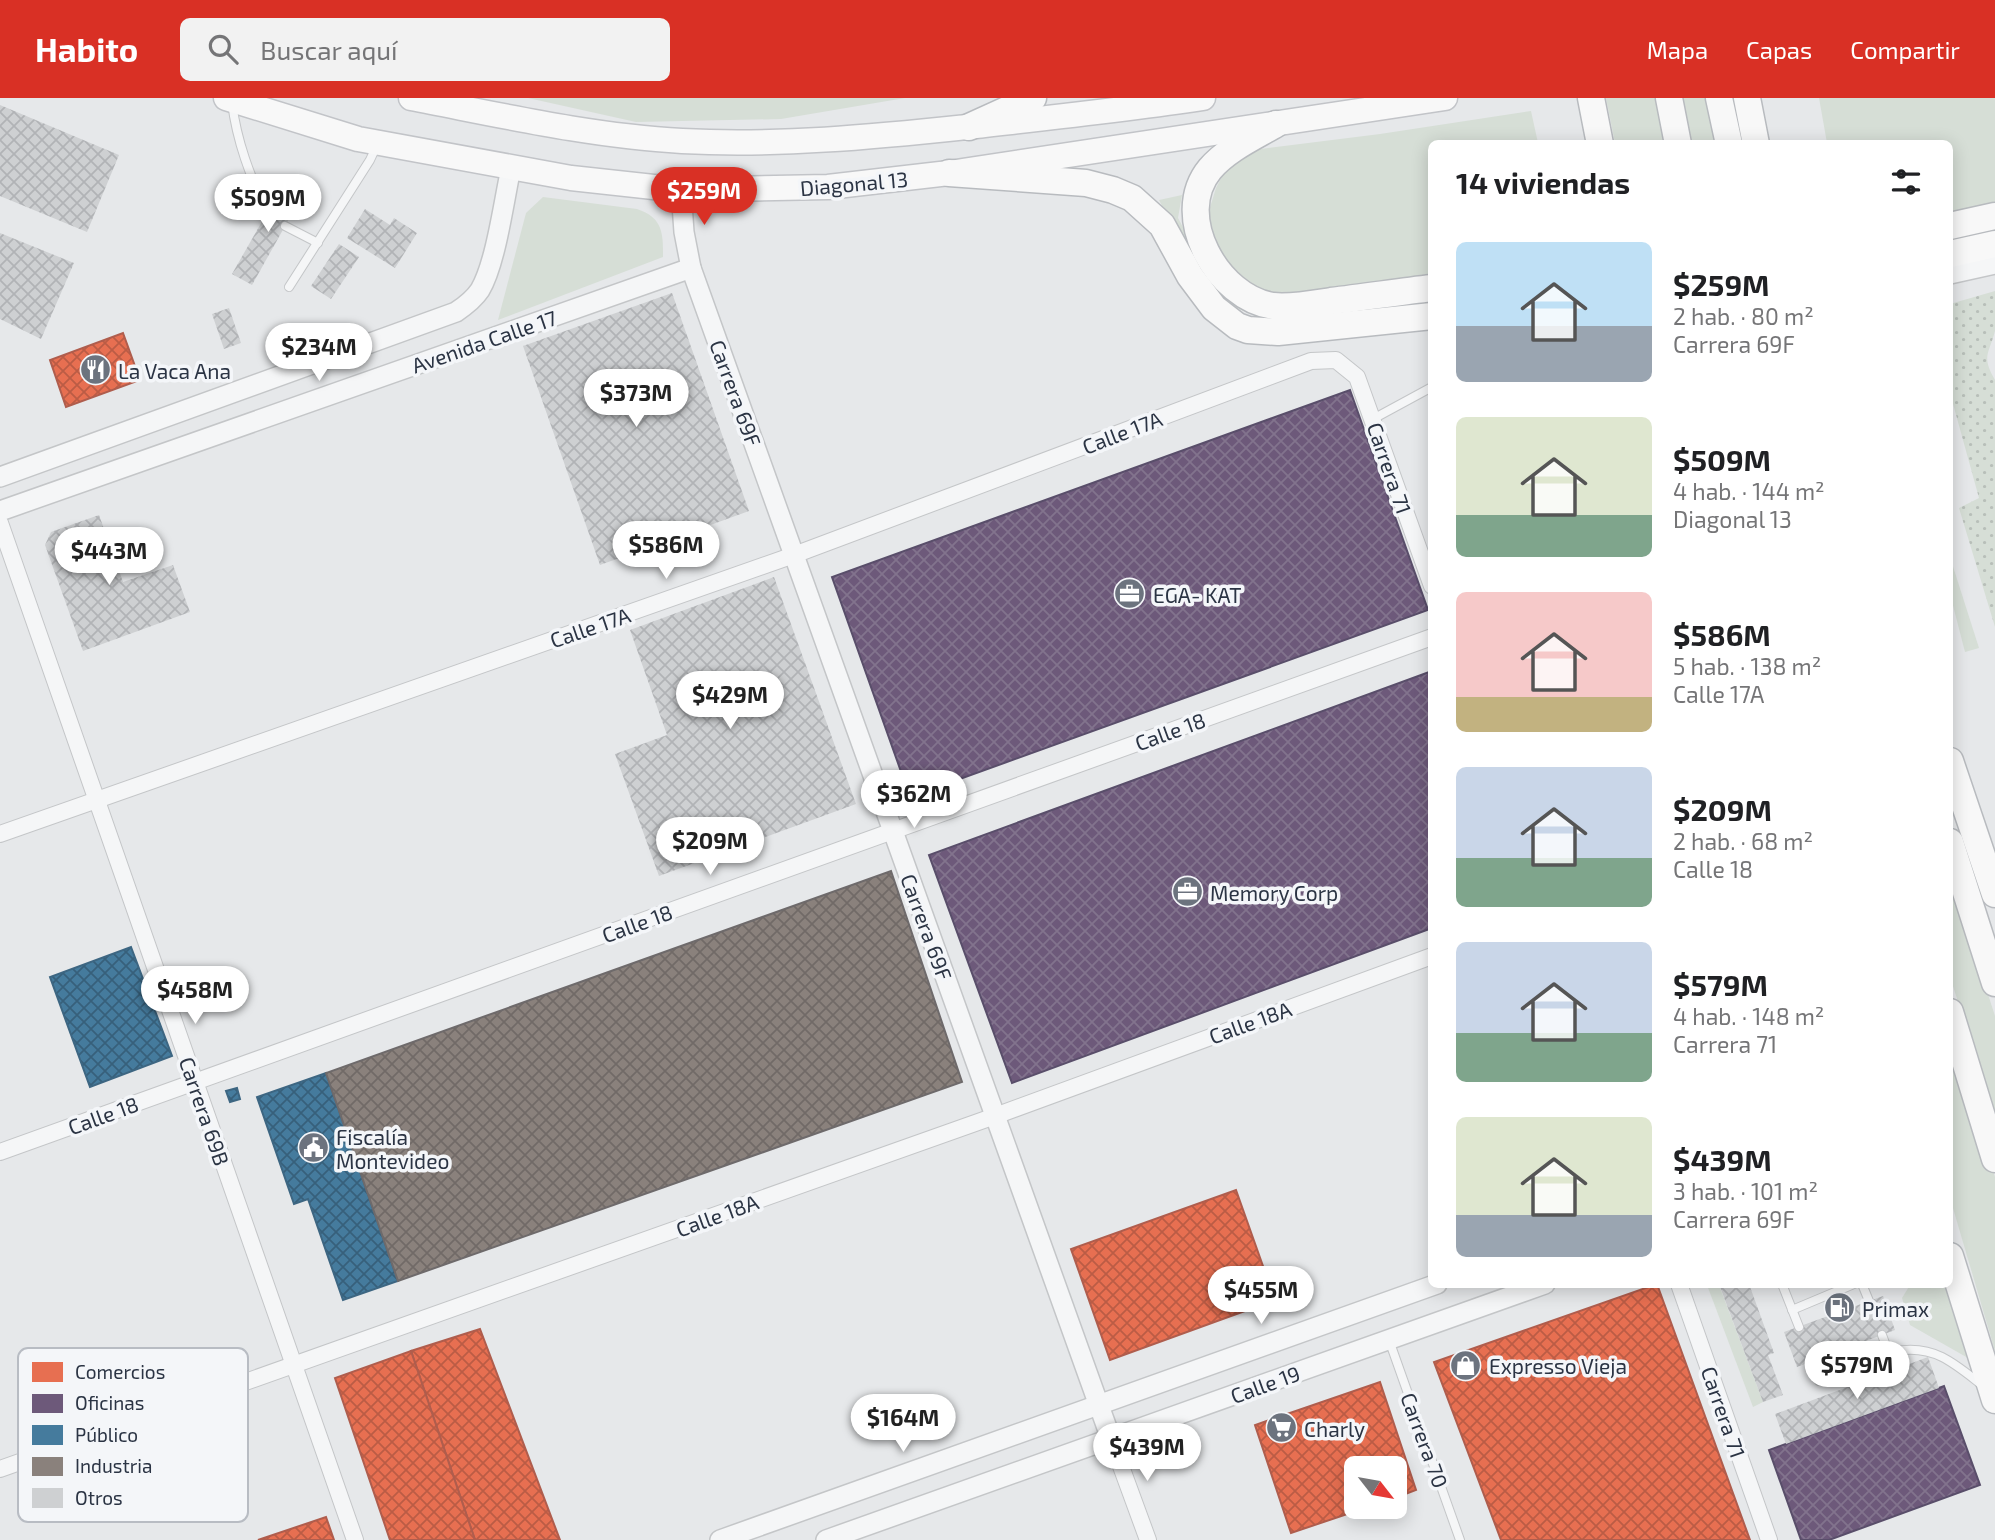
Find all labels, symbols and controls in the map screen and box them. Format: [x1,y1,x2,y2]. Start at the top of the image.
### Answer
search box [180,18,670,81]
text: Habito [35,29,138,69]
icon: search [204,30,242,68]
text: Buscar aquí [260,34,398,65]
text: Mapa [1647,35,1708,64]
text: Capas [1746,35,1812,64]
text: Compartir [1850,35,1960,64]
icon: filters [1887,163,1925,201]
text: 14 viviendas [1456,164,1630,200]
street label: Diagonal 13 [799,166,909,200]
pin: $259M [655,167,753,227]
pin: $509M [219,174,317,234]
text: $259M [667,176,741,204]
text: $509M [230,183,306,211]
text: $259M [1673,266,1770,302]
icon: home [1512,270,1596,354]
text: 2 hab. · 80 m² [1673,302,1814,330]
street label: Avenida Calle 17 [408,304,560,378]
pin: $234M [270,324,368,383]
text: Carrera 69F [1673,330,1795,358]
text: $234M [281,332,357,360]
street label: Carrera 69F [705,336,767,450]
restaurant icon: La Vaca Ana [78,353,112,387]
place label: La Vaca Ana [118,358,231,383]
pin: $373M [587,370,685,429]
text: $373M [600,378,672,406]
street label: Calle 17A [1079,405,1165,459]
street label: Carrera 71 [1363,419,1417,517]
text: $509M [1673,441,1771,477]
icon: home [1512,445,1596,529]
text: 4 hab. · 144 m² [1673,477,1825,505]
text: Diagonal 13 [1673,505,1792,533]
pin: $586M [617,522,715,581]
pin: $443M [60,528,158,587]
text: $586M [629,530,703,558]
text: $443M [71,536,147,564]
office icon: EGA- KAT [1113,577,1147,611]
place label: EGA- KAT [1153,582,1241,607]
street label: Calle 17A [546,602,634,652]
text: $586M [1673,616,1771,652]
icon: home [1512,620,1596,704]
text: 5 hab. · 138 m² [1673,652,1821,680]
pin: $429M [681,672,779,731]
text: $429M [692,680,768,708]
text: Calle 17A [1673,680,1764,708]
street label: Calle 18 [1131,707,1209,755]
pin: $362M [865,770,963,830]
text: $362M [877,779,951,807]
text: $209M [1673,791,1772,827]
icon: home [1512,795,1596,879]
pin: $209M [661,818,759,877]
text: $209M [672,826,748,854]
text: 2 hab. · 68 m² [1673,827,1813,855]
text: Calle 18 [1673,855,1753,883]
street label: Carrera 69F [896,870,958,984]
office icon: Memory Corp [1170,875,1204,909]
place label: Memory Corp [1210,880,1338,905]
street label: Calle 18 [598,899,676,947]
text: $579M [1673,966,1768,1002]
pin: $458M [146,967,244,1026]
icon: home [1512,970,1596,1054]
text: $458M [157,975,233,1003]
street label: Calle 18A [1205,996,1295,1048]
text: 4 hab. · 148 m² [1673,1002,1824,1030]
text: Carrera 71 [1673,1030,1777,1058]
street label: Carrera 69B [175,1053,235,1169]
street label: Calle 18 [64,1091,142,1139]
place label: Fiscalía Montevideo [336,1124,449,1173]
public building icon: Fiscalía Montevideo [296,1131,330,1165]
text: $439M [1673,1141,1772,1177]
icon: home [1512,1145,1596,1229]
text: 3 hab. · 101 m² [1673,1177,1818,1205]
street label: Calle 18A [672,1189,762,1241]
text: Carrera 69F [1673,1205,1795,1233]
pin: $455M [1212,1266,1310,1326]
text: $455M [1224,1275,1298,1303]
fuel station icon: Primax [1822,1291,1856,1325]
place label: Primax [1862,1296,1929,1321]
pin: $579M [1808,1342,1906,1401]
legend [18,1348,248,1522]
shop icon: Expresso Vieja [1449,1348,1483,1382]
text: $579M [1821,1350,1893,1378]
place label: Expresso Vieja [1489,1353,1627,1379]
text: Comercios [75,1360,165,1383]
street label: Calle 19 [1227,1360,1303,1408]
street label: Carrera 71 [1697,1363,1751,1461]
street label: Carrera 70 [1396,1389,1454,1491]
text: Oficinas [75,1391,144,1414]
pin: $164M [854,1394,952,1454]
text: $164M [867,1403,939,1431]
supermarket icon: Charly [1264,1411,1298,1445]
place label: Charly [1304,1416,1365,1441]
text: Público [75,1423,138,1446]
pin: $439M [1098,1424,1196,1483]
text: $439M [1109,1432,1185,1460]
text: Industria [75,1454,152,1477]
north arrow [1344,1456,1407,1519]
map controls [1344,1456,1407,1519]
text: Otros [75,1486,123,1509]

